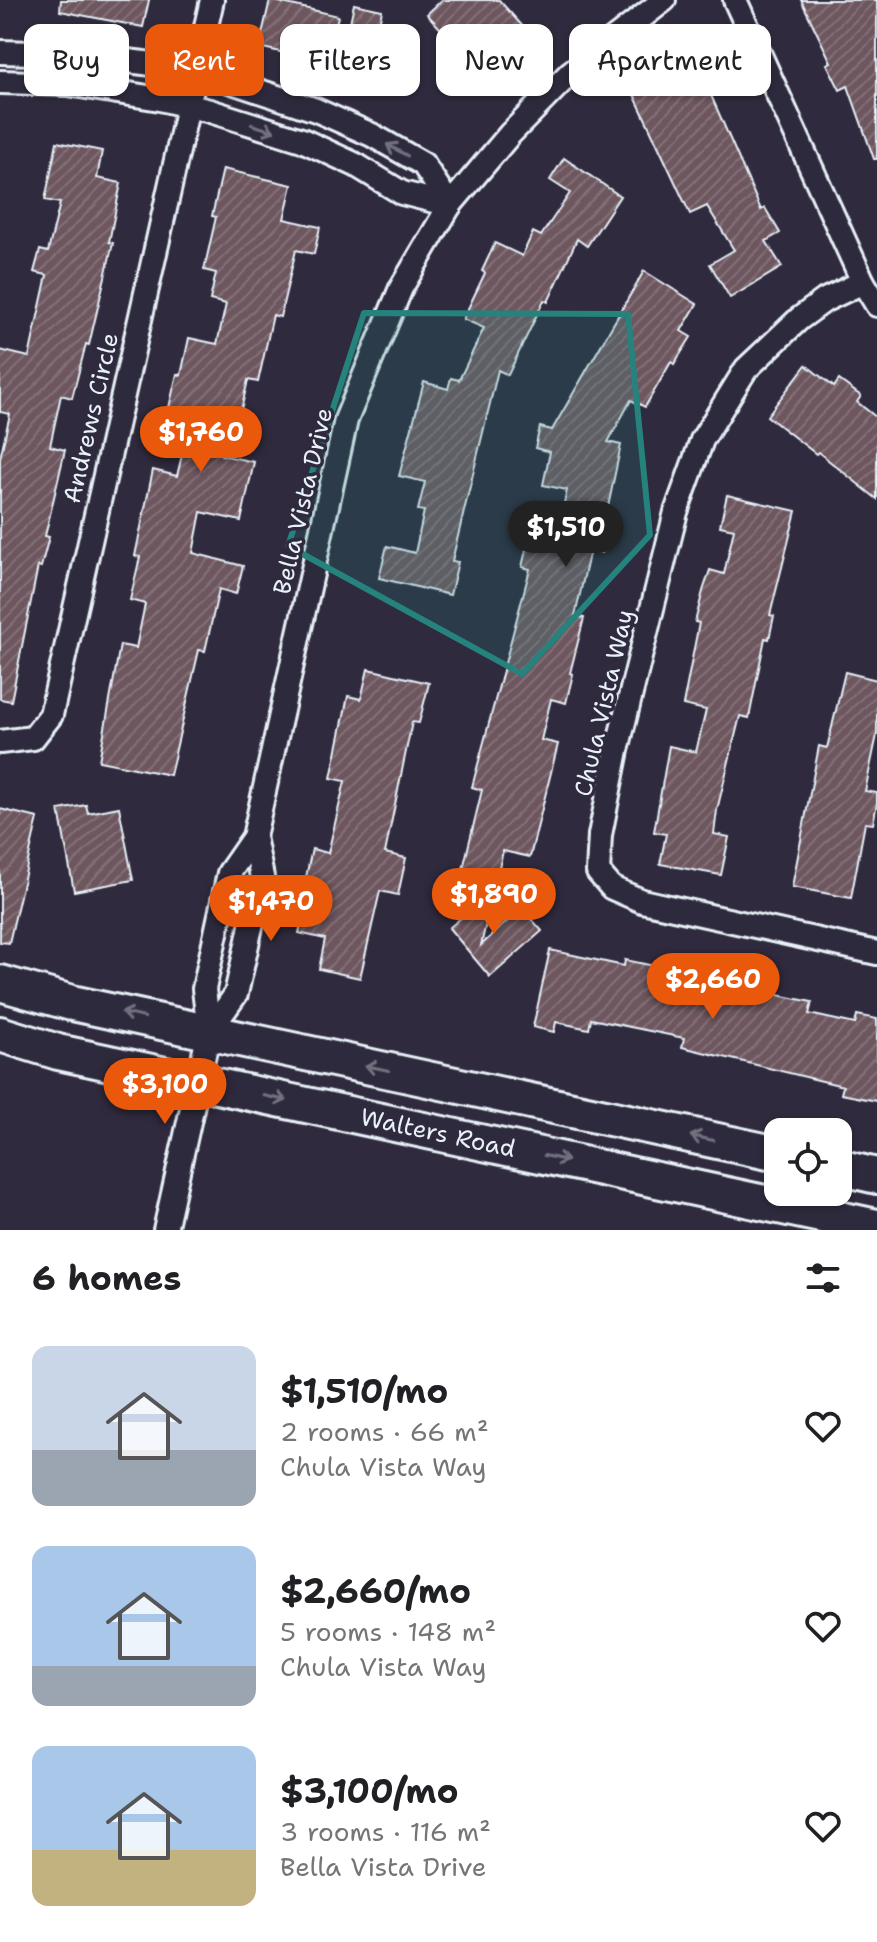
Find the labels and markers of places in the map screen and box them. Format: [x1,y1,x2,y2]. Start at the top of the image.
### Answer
pin: $1,760 [136,406,266,474]
pin: $1,510 [501,501,631,569]
pin: $1,890 [429,868,559,936]
pin: $1,470 [206,875,336,943]
pin: $2,660 [648,953,778,1021]
pin: $3,100 [100,1058,230,1126]

